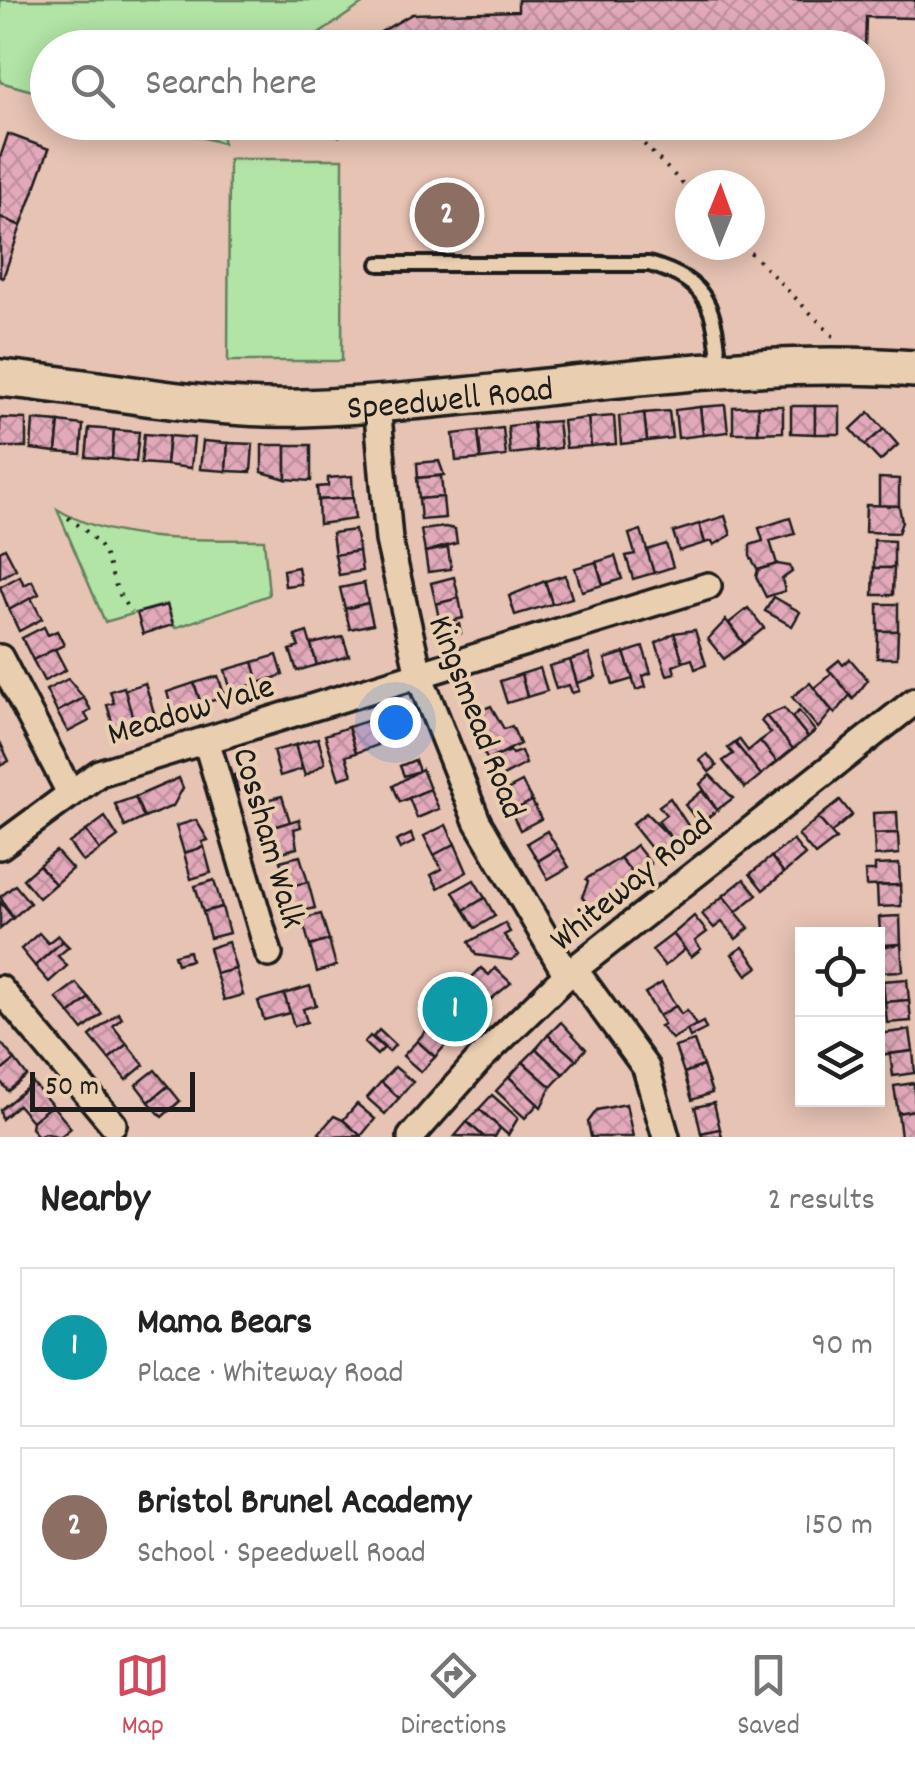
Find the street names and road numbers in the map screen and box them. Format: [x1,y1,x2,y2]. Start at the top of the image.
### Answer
street label: Speedwell Road [345,366,556,436]
street label: Kingsmead Road [413,609,536,827]
street label: Meadow Vale [102,664,281,762]
street label: Cossham Walk [217,742,316,935]
street label: Whiteway Road [541,802,726,965]

